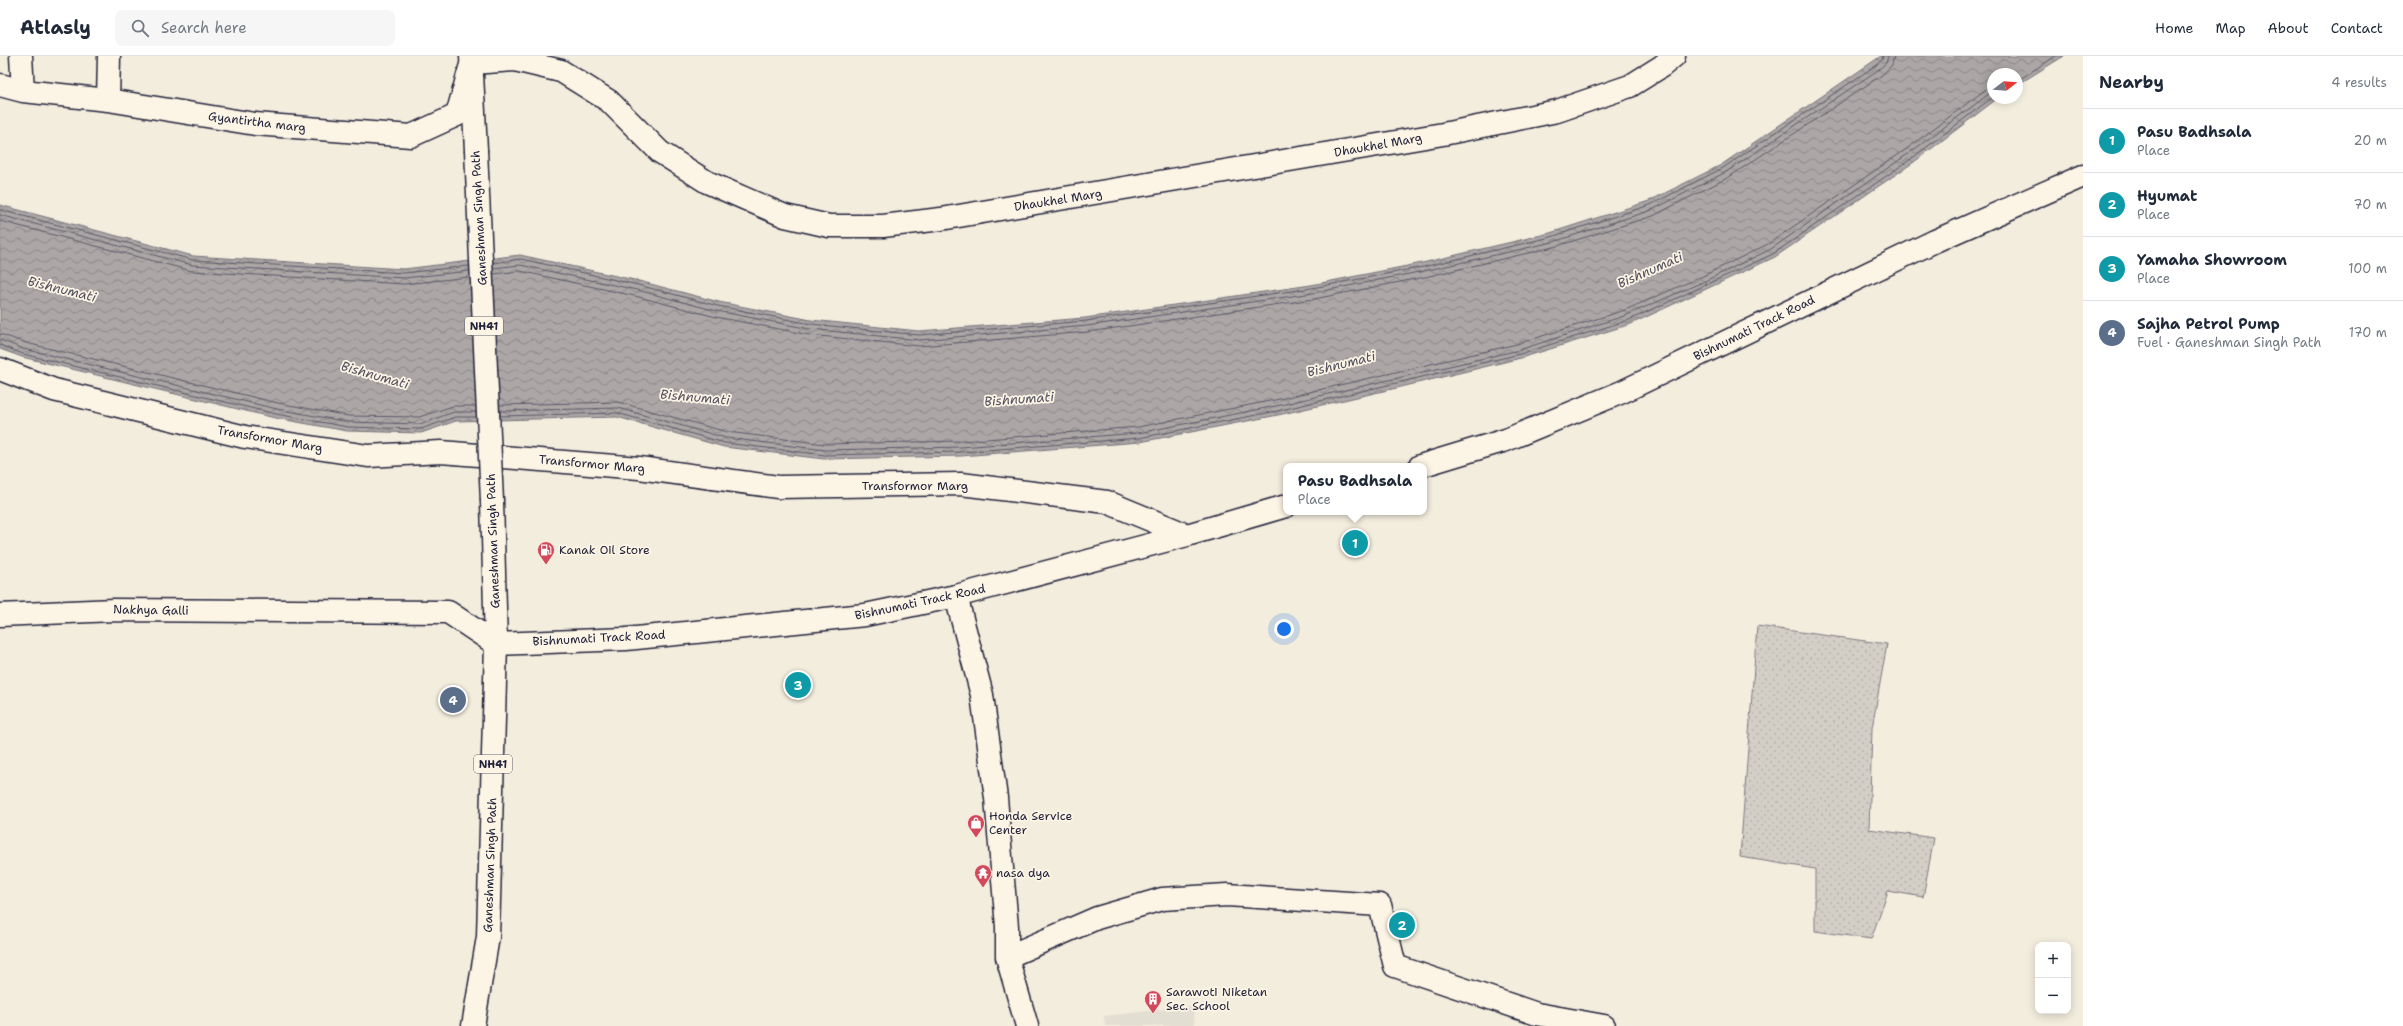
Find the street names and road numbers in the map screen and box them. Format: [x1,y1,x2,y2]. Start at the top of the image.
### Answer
street label: Gyantirtha marg [207,108,307,136]
street label: Dhaukhel Marg [1333,129,1423,161]
street label: Ganeshman Singh Path [467,150,491,286]
street label: Dhaukhel Marg [1013,185,1103,215]
street label: Bishnumati Track Road [1691,291,1818,364]
road number: NH41 [465,317,503,335]
street label: Transformor Marg [216,422,324,456]
street label: Transformor Marg [538,451,646,477]
street label: Ganeshman Singh Path [483,473,503,609]
street label: Transformor Marg [862,478,968,494]
street label: Bishnumati Track Road [853,580,987,624]
street label: Nakhya Galli [113,601,189,619]
street label: Bishnumati Track Road [532,627,666,649]
road number: NH41 [474,755,512,773]
street label: Ganeshman Singh Path [480,797,500,933]

